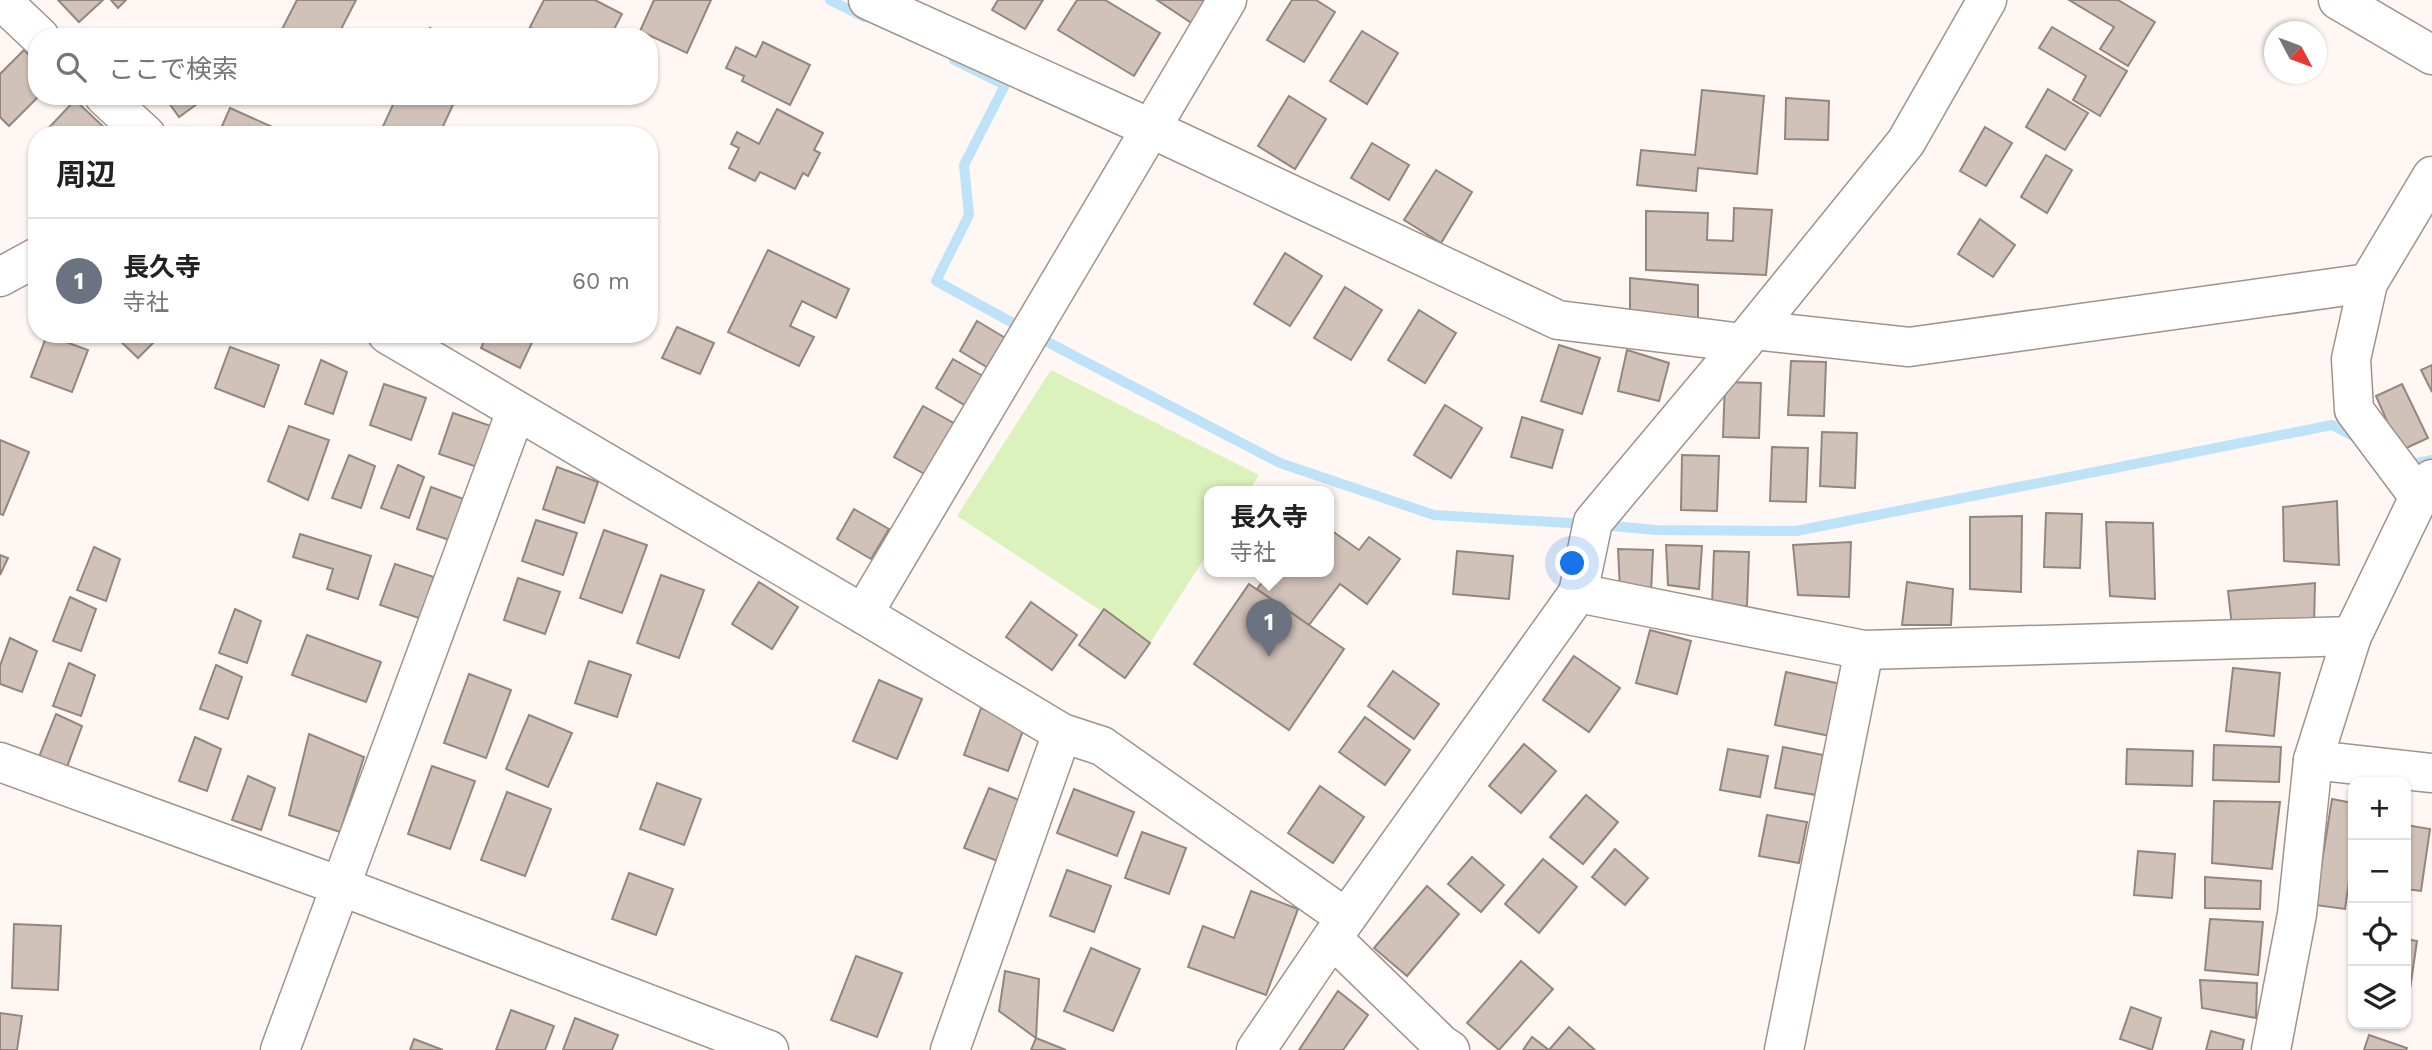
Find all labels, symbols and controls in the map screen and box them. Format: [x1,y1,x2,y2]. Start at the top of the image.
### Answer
north arrow [2264,21,2327,84]
search box [28,28,658,105]
icon: search [52,48,90,86]
text: ここで検索 [108,54,238,84]
text: 周辺 [56,157,116,192]
text: 長久寺 [123,252,201,282]
text: 1 [74,268,84,295]
text: 60 m [572,268,630,295]
text: 寺社 [123,289,169,316]
popup [1204,486,1334,577]
text: 長久寺 [1230,502,1308,532]
text: 寺社 [1230,539,1276,566]
your location [1555,546,1589,580]
pin: 1 [1246,599,1292,657]
map controls [2348,777,2411,1029]
button: + [2348,777,2411,840]
button: − [2348,840,2411,903]
button: locate [2348,903,2411,966]
button: layers [2348,966,2411,1029]

